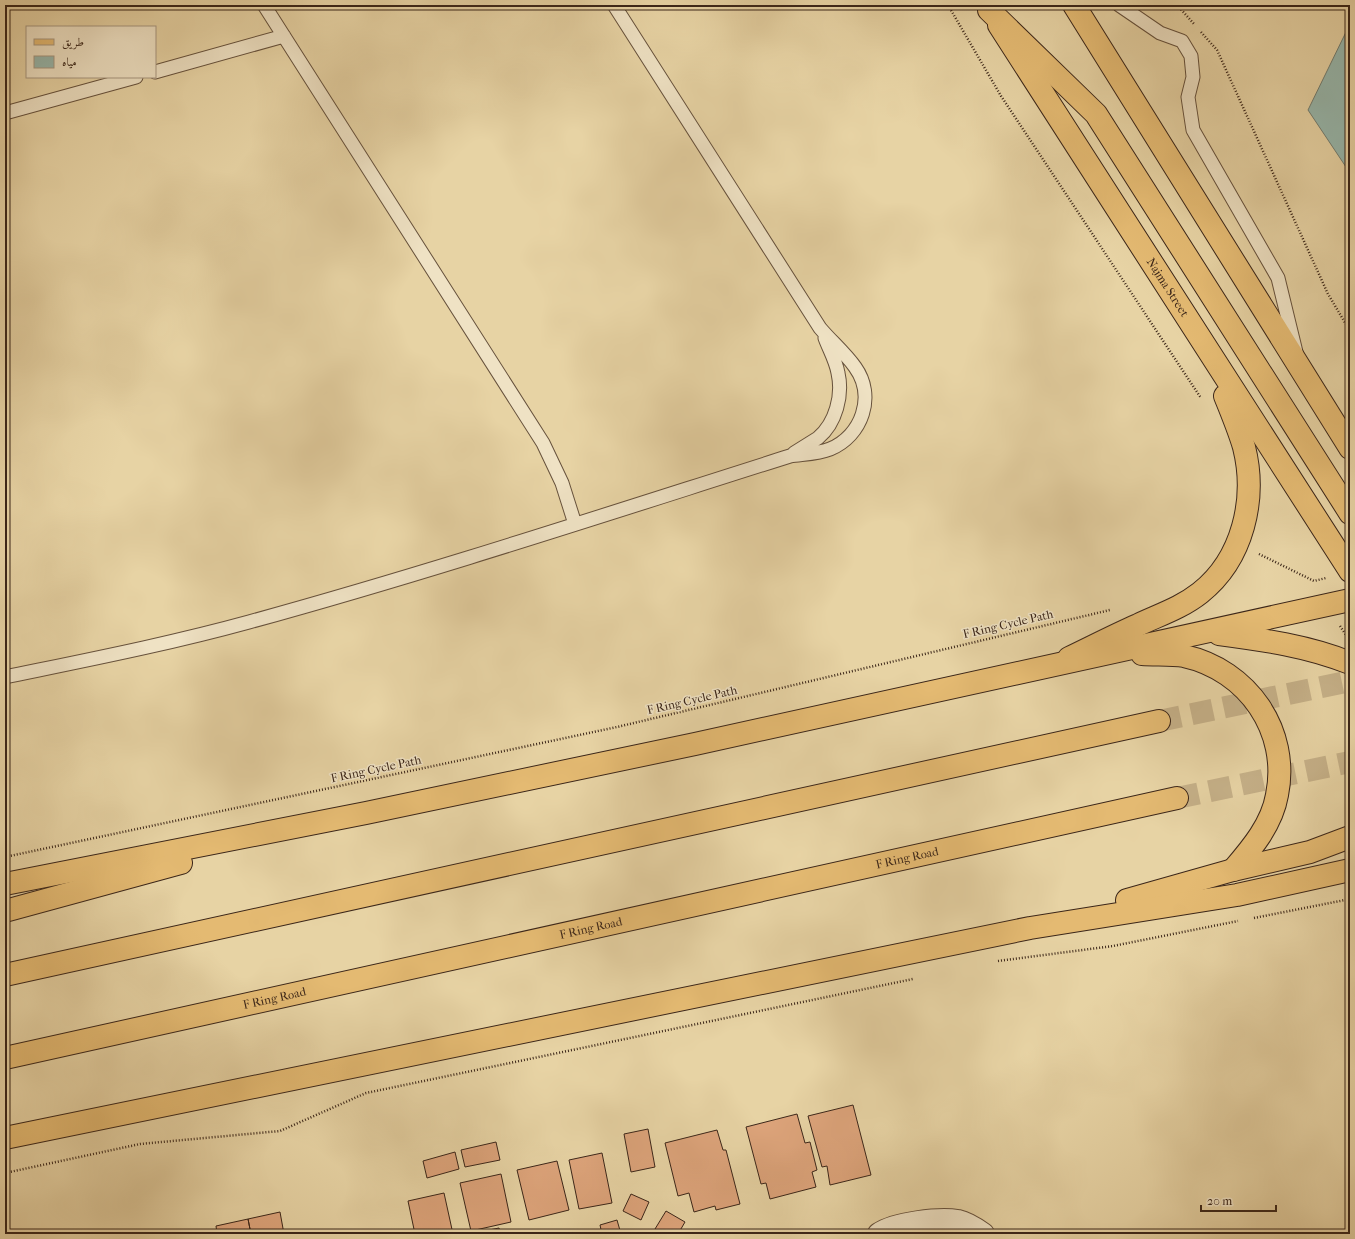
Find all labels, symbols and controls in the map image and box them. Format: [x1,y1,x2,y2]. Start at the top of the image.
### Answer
legend [26,26,156,78]
text: طريق [62,35,84,50]
text: مياه [62,55,77,69]
street label: Najma Street [1144,255,1192,320]
street label: F Ring Cycle Path [962,607,1055,641]
street label: F Ring Cycle Path [646,683,739,717]
street label: F Ring Cycle Path [329,753,423,785]
street label: F Ring Road [874,844,940,872]
street label: F Ring Road [558,914,624,942]
street label: F Ring Road [242,984,308,1012]
scale bar [1201,1187,1276,1213]
text: 20 m [1207,1194,1232,1208]

